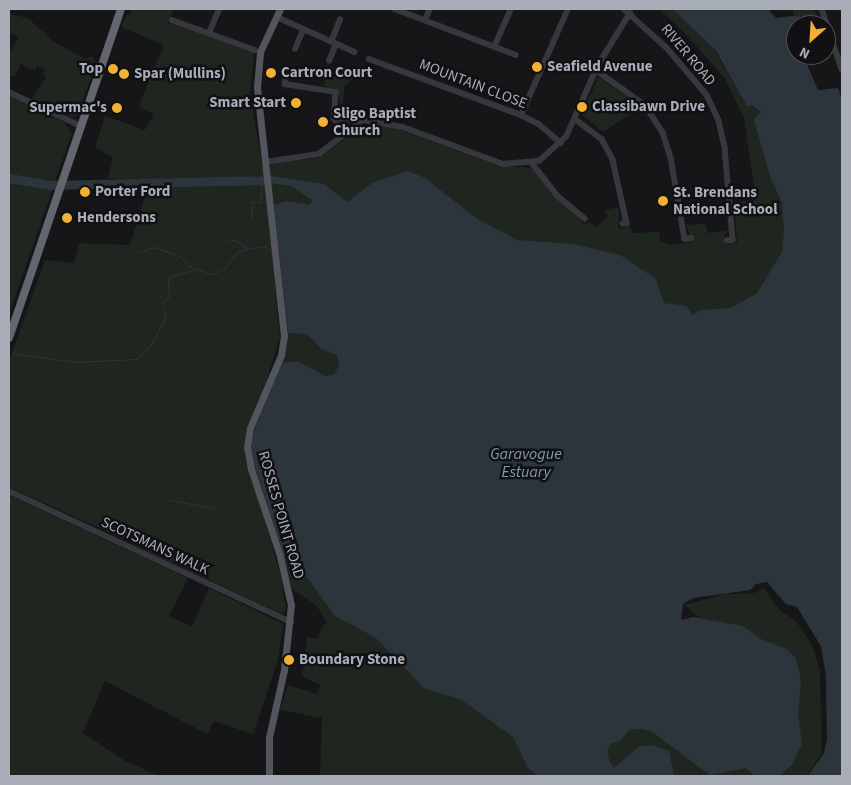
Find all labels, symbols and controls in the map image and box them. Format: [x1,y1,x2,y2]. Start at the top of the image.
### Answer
north arrow [786,15,836,65]
street label: RIVER ROAD [657,20,719,90]
text: N [796,42,813,64]
street label: MOUNTAIN CLOSE [417,55,529,113]
place label: Seafield Avenue [547,58,652,76]
place label: Top [79,60,103,78]
marker: Seafield Avenue [531,61,543,73]
marker: Top [107,63,119,75]
place label: Cartron Court [281,64,372,82]
place label: Spar (Mullins) [134,65,226,83]
marker: Cartron Court [265,67,277,79]
marker: Spar (Mullins) [118,68,130,80]
place label: Smart Start [209,94,286,112]
marker: Smart Start [290,97,302,109]
place label: Classibawn Drive [592,98,705,116]
place label: Supermac's [29,99,107,117]
marker: Classibawn Drive [576,101,588,113]
marker: Supermac's [111,102,123,114]
place label: Sligo Baptist Church [333,104,416,139]
marker: Sligo Baptist Church [317,116,329,128]
place label: Porter Ford [95,183,170,201]
place label: St. Brendans National School [673,183,777,218]
marker: Porter Ford [79,186,91,198]
marker: St. Brendans National School [657,195,669,207]
place label: Hendersons [77,209,156,227]
marker: Hendersons [61,212,73,224]
water label: Garavogue Estuary [490,444,562,482]
street label: ROSSES POINT ROAD [254,449,308,581]
street label: SCOTSMANS WALK [98,513,212,579]
place label: Boundary Stone [299,651,405,669]
marker: Boundary Stone [283,654,295,666]

